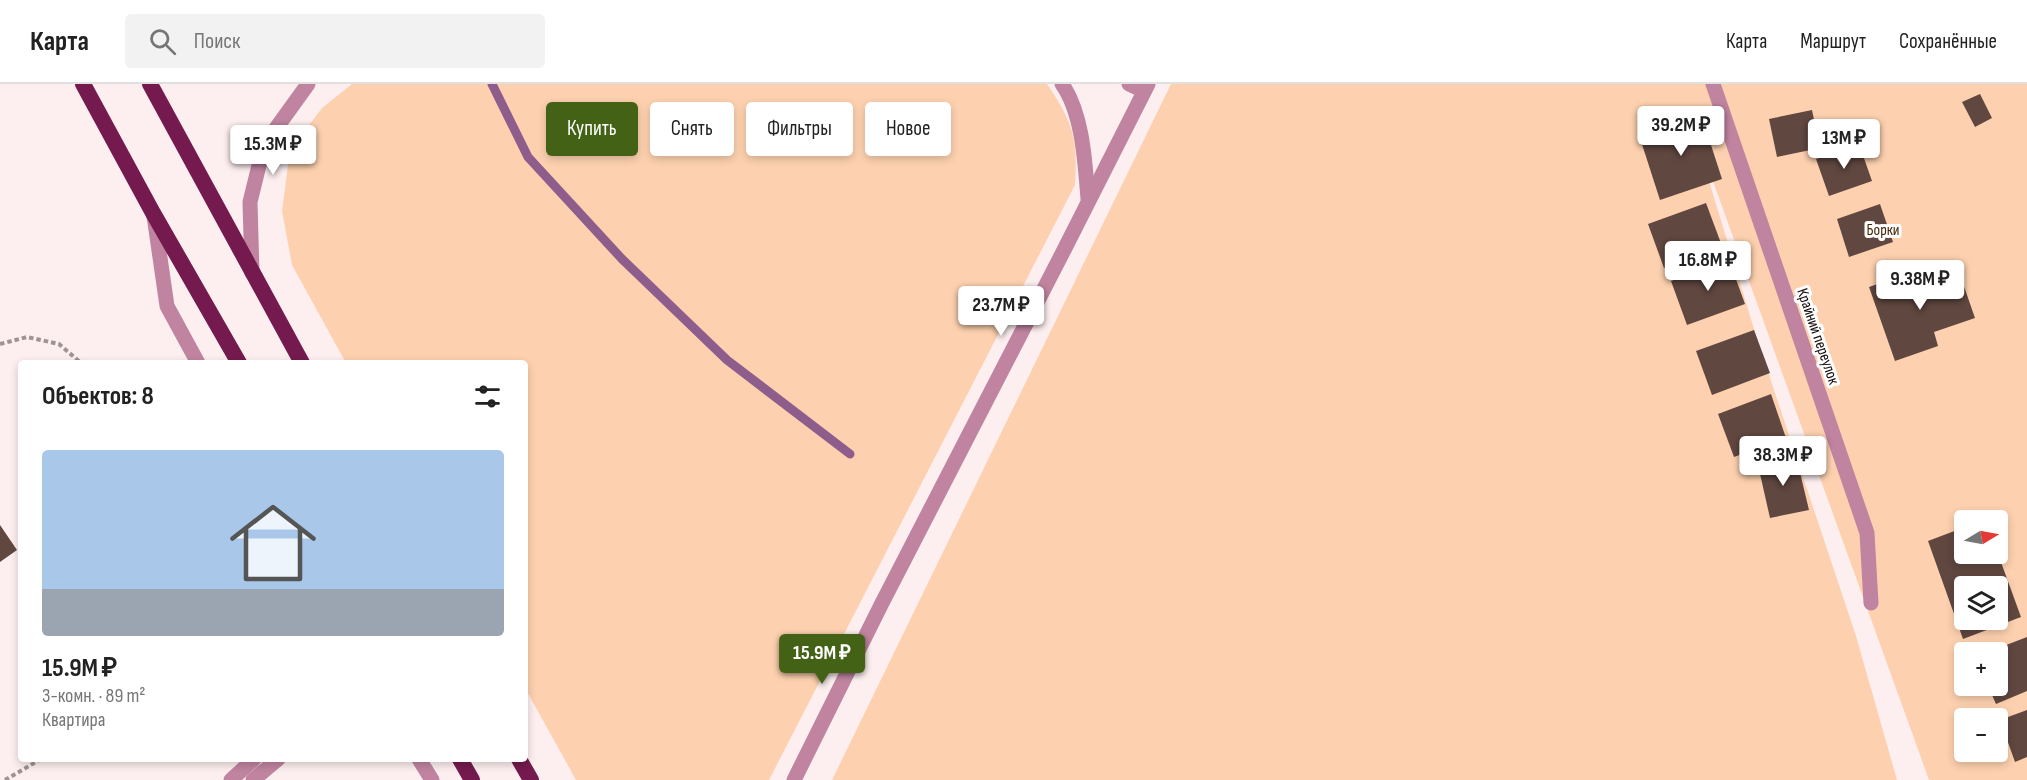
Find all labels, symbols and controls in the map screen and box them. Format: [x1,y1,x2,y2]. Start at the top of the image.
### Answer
search box [125,14,545,68]
text: Карта [30,25,89,58]
icon: search [146,25,179,58]
text: Поиск [194,28,240,55]
text: Карта [1726,29,1767,54]
text: Маршрут [1800,29,1866,54]
text: Сохранённые [1899,29,1997,54]
chip: Купить [546,102,638,156]
chip: Снять [650,102,734,156]
chip: Фильтры [746,102,853,156]
chip: Новое [865,102,951,156]
pin: 39.2M ₽ [1626,106,1736,157]
text: 39.2M ₽ [1651,113,1711,137]
pin: 13M ₽ [1802,119,1886,170]
pin: 15.3M ₽ [218,125,328,176]
text: 13M ₽ [1822,126,1866,150]
text: 15.3M ₽ [244,132,302,156]
park label: Борки [1866,221,1900,240]
pin: 16.8M ₽ [1653,241,1763,292]
text: 16.8M ₽ [1679,248,1737,272]
pin: 9.38M ₽ [1865,260,1975,311]
text: 9.38M ₽ [1890,267,1950,291]
pin: 23.7M ₽ [946,286,1056,337]
street label: Крайний переулок [1792,286,1843,388]
text: 23.7M ₽ [972,293,1030,317]
icon: filters [471,380,504,413]
text: Объектов: 8 [42,381,154,412]
pin: 38.3M ₽ [1728,436,1838,487]
text: 38.3M ₽ [1753,443,1813,467]
icon: home [219,489,327,597]
north arrow [1954,510,2008,564]
map controls [1954,510,2008,762]
button: layers [1954,576,2008,630]
pin: 15.9M ₽ [767,634,877,685]
text: 15.9M ₽ [793,641,851,665]
button: + [1954,642,2008,696]
text: 15.9M ₽ [42,653,117,684]
text: 3-комн. · 89 m² [42,684,145,708]
text: Квартира [42,708,106,732]
button: − [1954,708,2008,762]

